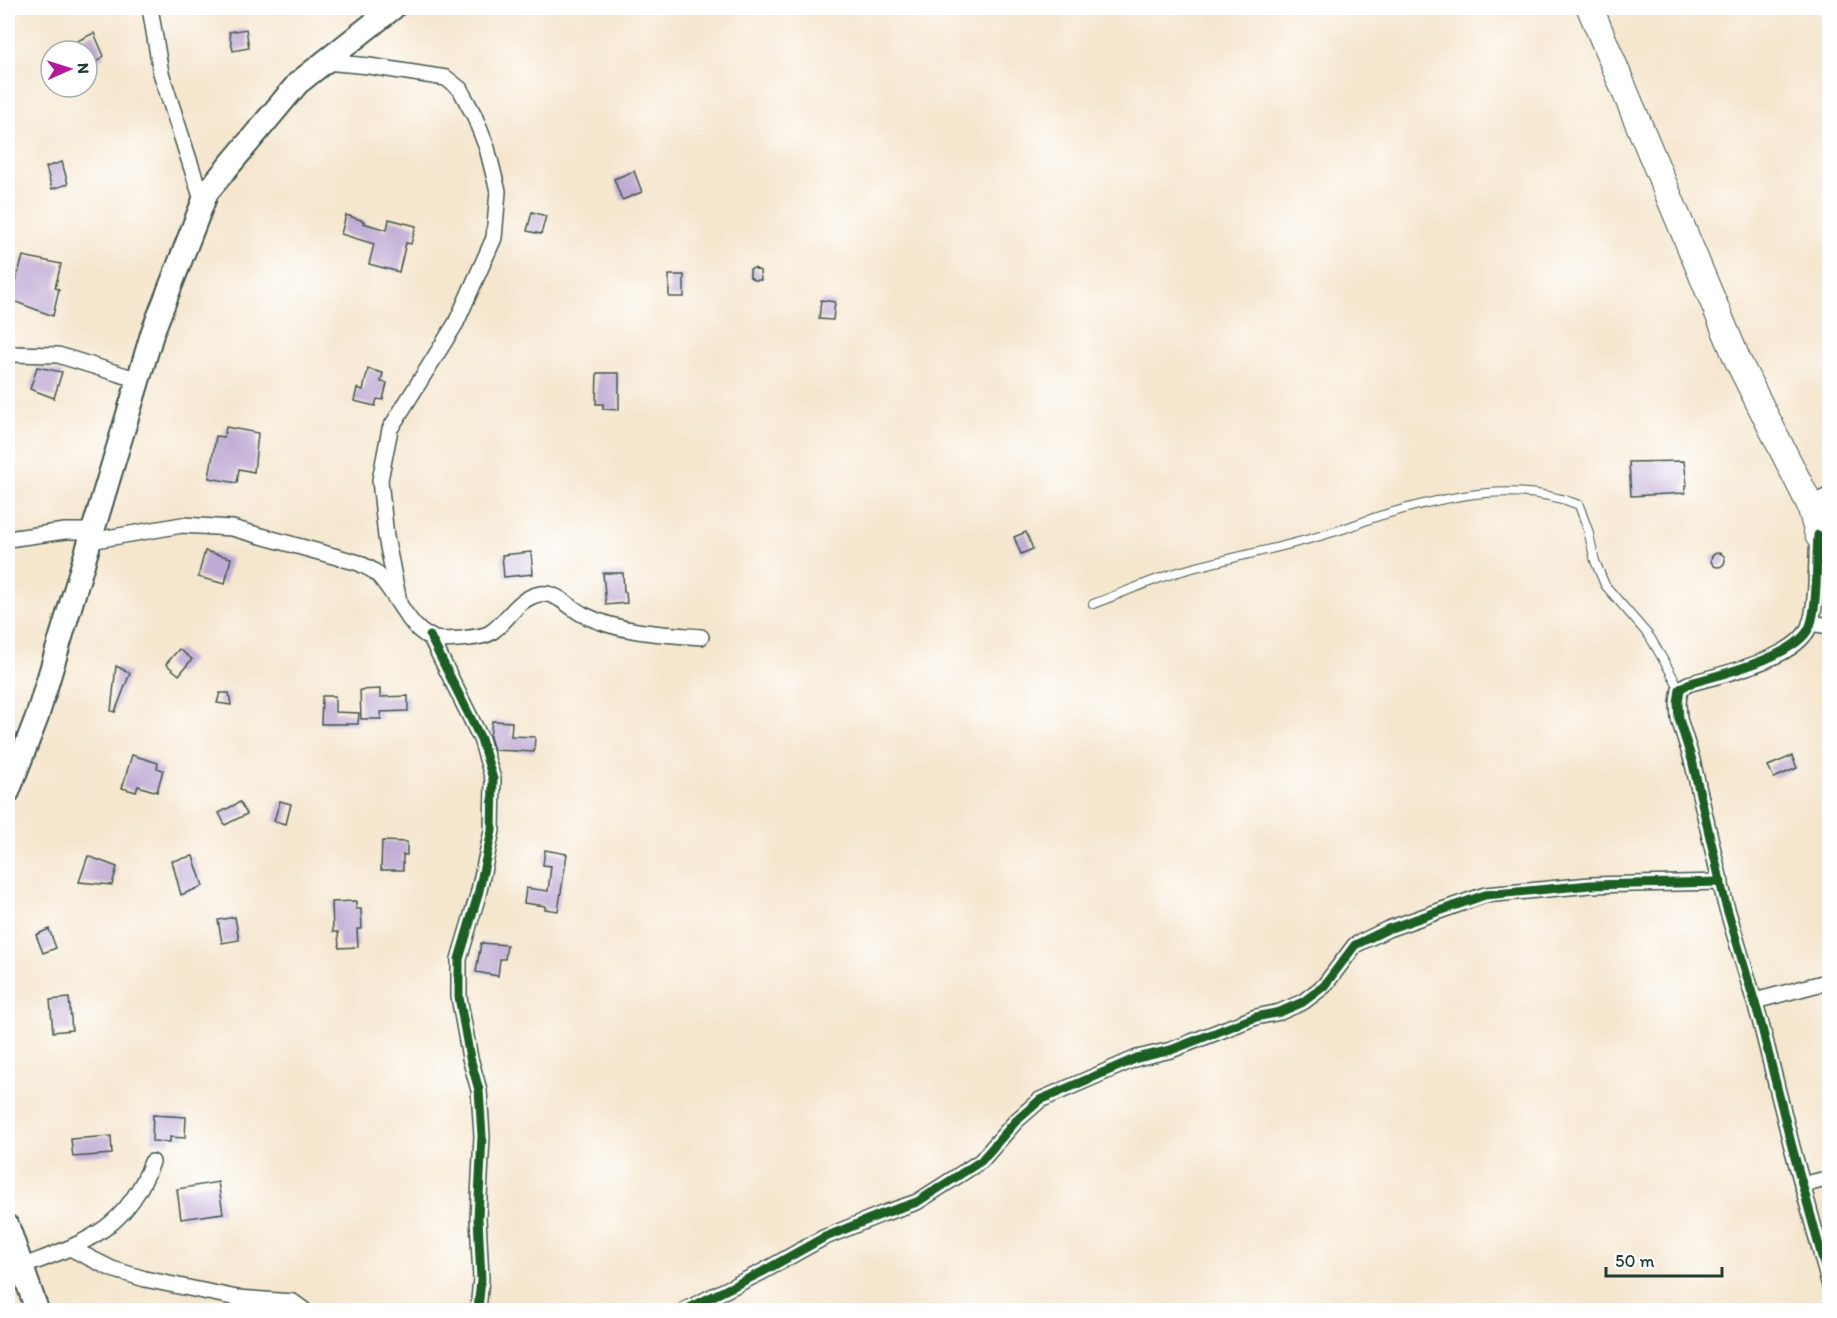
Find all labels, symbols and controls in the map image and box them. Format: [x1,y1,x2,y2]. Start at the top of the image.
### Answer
north arrow [39,39,99,99]
text: N [74,62,93,74]
scale bar [1606,1240,1722,1278]
text: 50 m [1615,1250,1655,1272]

